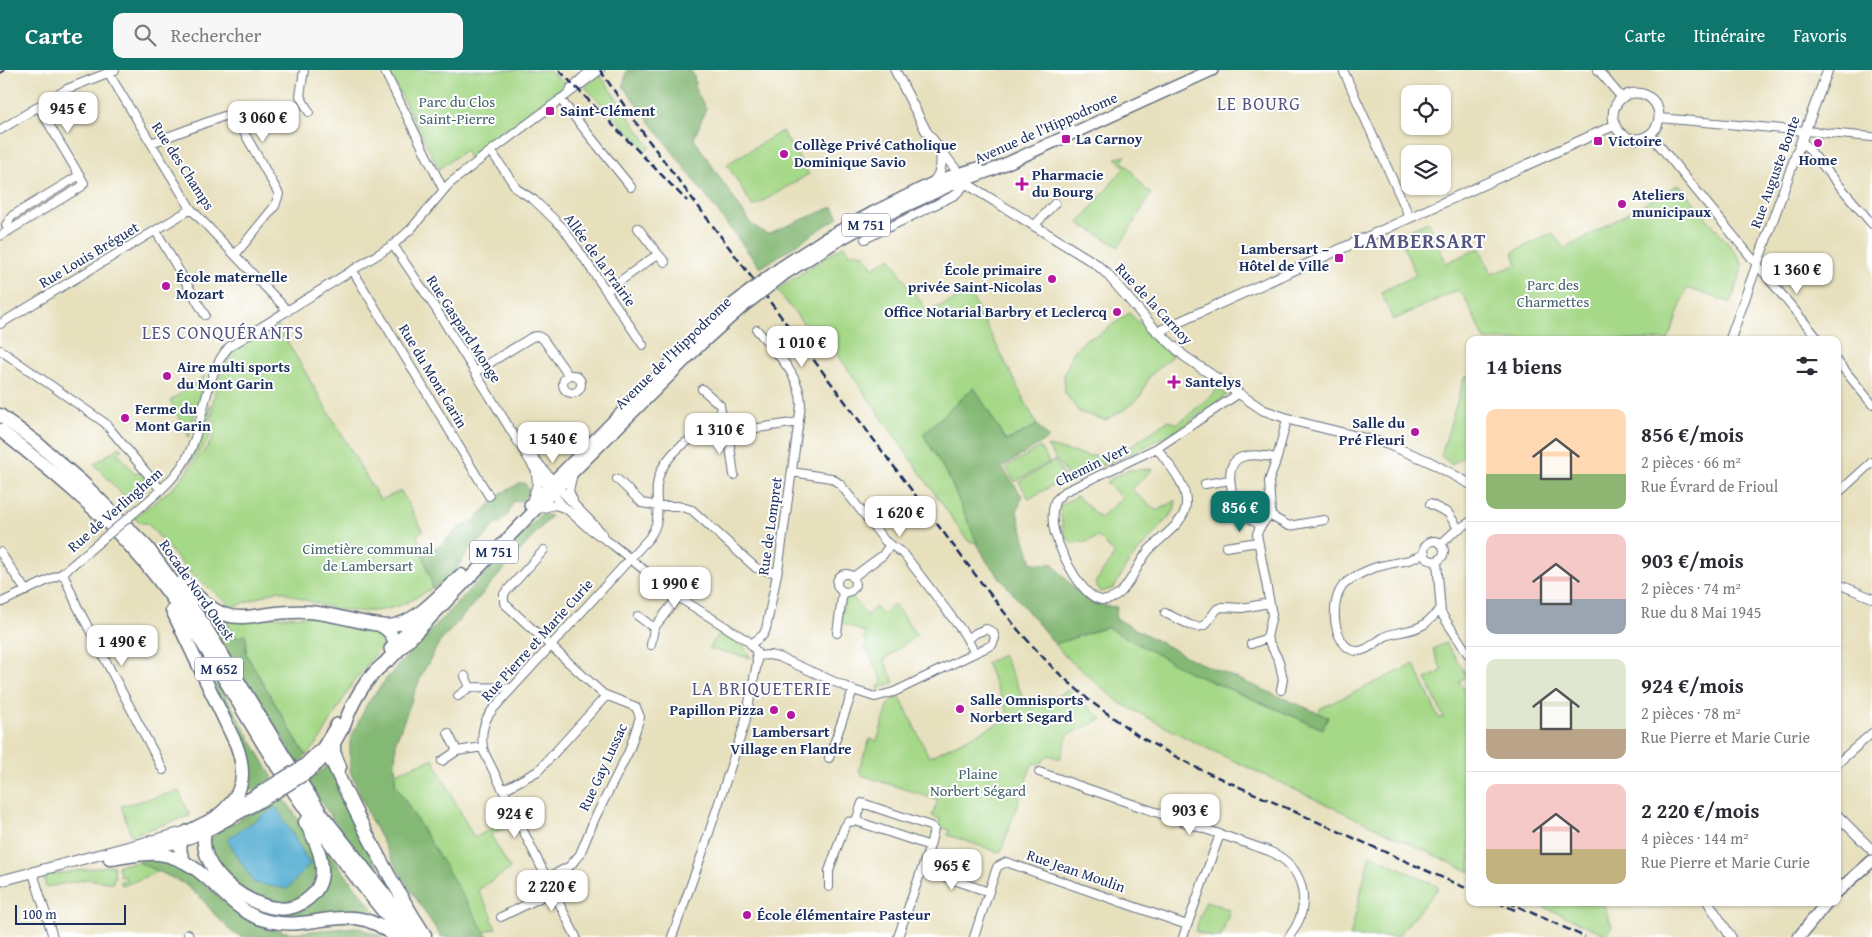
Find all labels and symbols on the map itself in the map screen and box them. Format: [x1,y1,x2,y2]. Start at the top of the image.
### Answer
street label: Avenue de l'Hippodrome [971,86,1121,169]
district label: LE BOURG [1217,90,1301,117]
park label: Parc du Clos Saint-Pierre [419,91,495,129]
pin: 945 € [33,92,103,134]
pin: 3 060 € [217,100,309,143]
place label: Saint-Clément [560,100,656,121]
marker: Saint-Clément [544,105,556,117]
street label: Rue Auguste Bonte [1744,113,1805,231]
street label: Rue des Champs [147,117,220,214]
place label: La Carnoy [1076,128,1143,149]
place label: Victoire [1608,130,1662,151]
marker: La Carnoy [1060,133,1072,145]
place label: Collège Privé Catholique Dominique Savio [794,134,957,172]
marker: Victoire [1592,135,1604,147]
marker: Home [1812,137,1824,149]
marker: Collège Privé Catholique Dominique Savio [778,148,790,160]
place label: Home [1799,149,1837,170]
place label: Pharmacie du Bourg [1032,164,1104,202]
marker: Pharmacie du Bourg [1016,178,1028,190]
place label: Ateliers municipaux [1632,184,1711,222]
marker: Ateliers municipaux [1616,198,1628,210]
street label: Allée de la Prairie [559,209,641,311]
road number: M 751 [842,214,890,236]
street label: Rue Louis Bréguet [35,216,143,293]
district label: LAMBERSART [1354,226,1486,255]
place label: Lambersart – Hôtel de Ville [1239,238,1329,276]
marker: Lambersart – Hôtel de Ville [1333,252,1345,264]
pin: 1 360 € [1751,252,1843,295]
street label: Rue de la Carnoy [1111,258,1198,350]
place label: École primaire privée Saint-Nicolas [908,259,1042,297]
place label: École maternelle Mozart [176,266,288,304]
street label: Rue Gaspard Monge [422,271,507,387]
marker: École primaire privée Saint-Nicolas [1046,273,1058,285]
park label: Parc des Charmettes [1517,274,1589,312]
marker: École maternelle Mozart [160,280,172,292]
street label: Avenue de l'Hippodrome [610,291,736,414]
place label: Office Notarial Barbry et Leclercq [884,301,1108,322]
marker: Office Notarial Barbry et Leclercq [1111,306,1123,318]
district label: LES CONQUÉRANTS [142,319,304,346]
street label: Rue du Mont Garin [394,320,473,432]
pin: 1 010 € [756,326,848,368]
place label: Aire multi sports du Mont Garin [177,356,290,394]
marker: Aire multi sports du Mont Garin [161,370,173,382]
place label: Santelys [1185,371,1241,392]
marker: Santelys [1167,375,1181,389]
place label: Ferme du Mont Garin [135,398,211,436]
marker: Ferme du Mont Garin [119,412,131,424]
pin: 1 310 € [674,412,766,455]
place label: Salle du Pré Fleuri [1339,412,1405,450]
pin: 1 540 € [507,422,599,464]
marker: Salle du Pré Fleuri [1409,426,1421,438]
street label: Chemin Vert [1052,437,1133,491]
street label: Rue de Verlinghem [63,462,167,557]
street label: Rue de Lompret [752,475,787,576]
pin: 856 € [1205,490,1275,533]
pin: 1 620 € [854,496,946,538]
street label: Rocade Nord Ouest [155,535,240,645]
park label: Cimetière communal de Lambersart [302,538,434,576]
road number: M 751 [470,541,518,564]
pin: 1 990 € [629,566,721,609]
street label: Rue Pierre et Marie Curie [476,574,597,706]
pin: 1 490 € [76,624,168,667]
road number: M 652 [195,658,243,680]
district label: LA BRIQUETERIE [692,675,832,702]
place label: Salle Omnisports Norbert Segard [970,689,1083,727]
place label: Papillon Pizza [670,699,764,720]
marker: Salle Omnisports Norbert Segard [954,703,966,715]
marker: Papillon Pizza [768,704,780,716]
marker: Lambersart Village en Flandre [785,709,797,721]
street label: Rue Gay Lussac [573,719,632,814]
place label: Lambersart Village en Flandre [730,721,852,759]
park label: Plaine Norbert Ségard [930,763,1026,801]
pin: 903 € [1155,794,1225,836]
pin: 924 € [480,796,550,839]
street label: Rue Jean Moulin [1024,844,1129,897]
pin: 965 € [917,848,987,891]
pin: 2 220 € [506,870,598,912]
scale bar [15,902,126,925]
place label: École élémentaire Pasteur [757,904,931,925]
marker: École élémentaire Pasteur [741,909,753,921]

